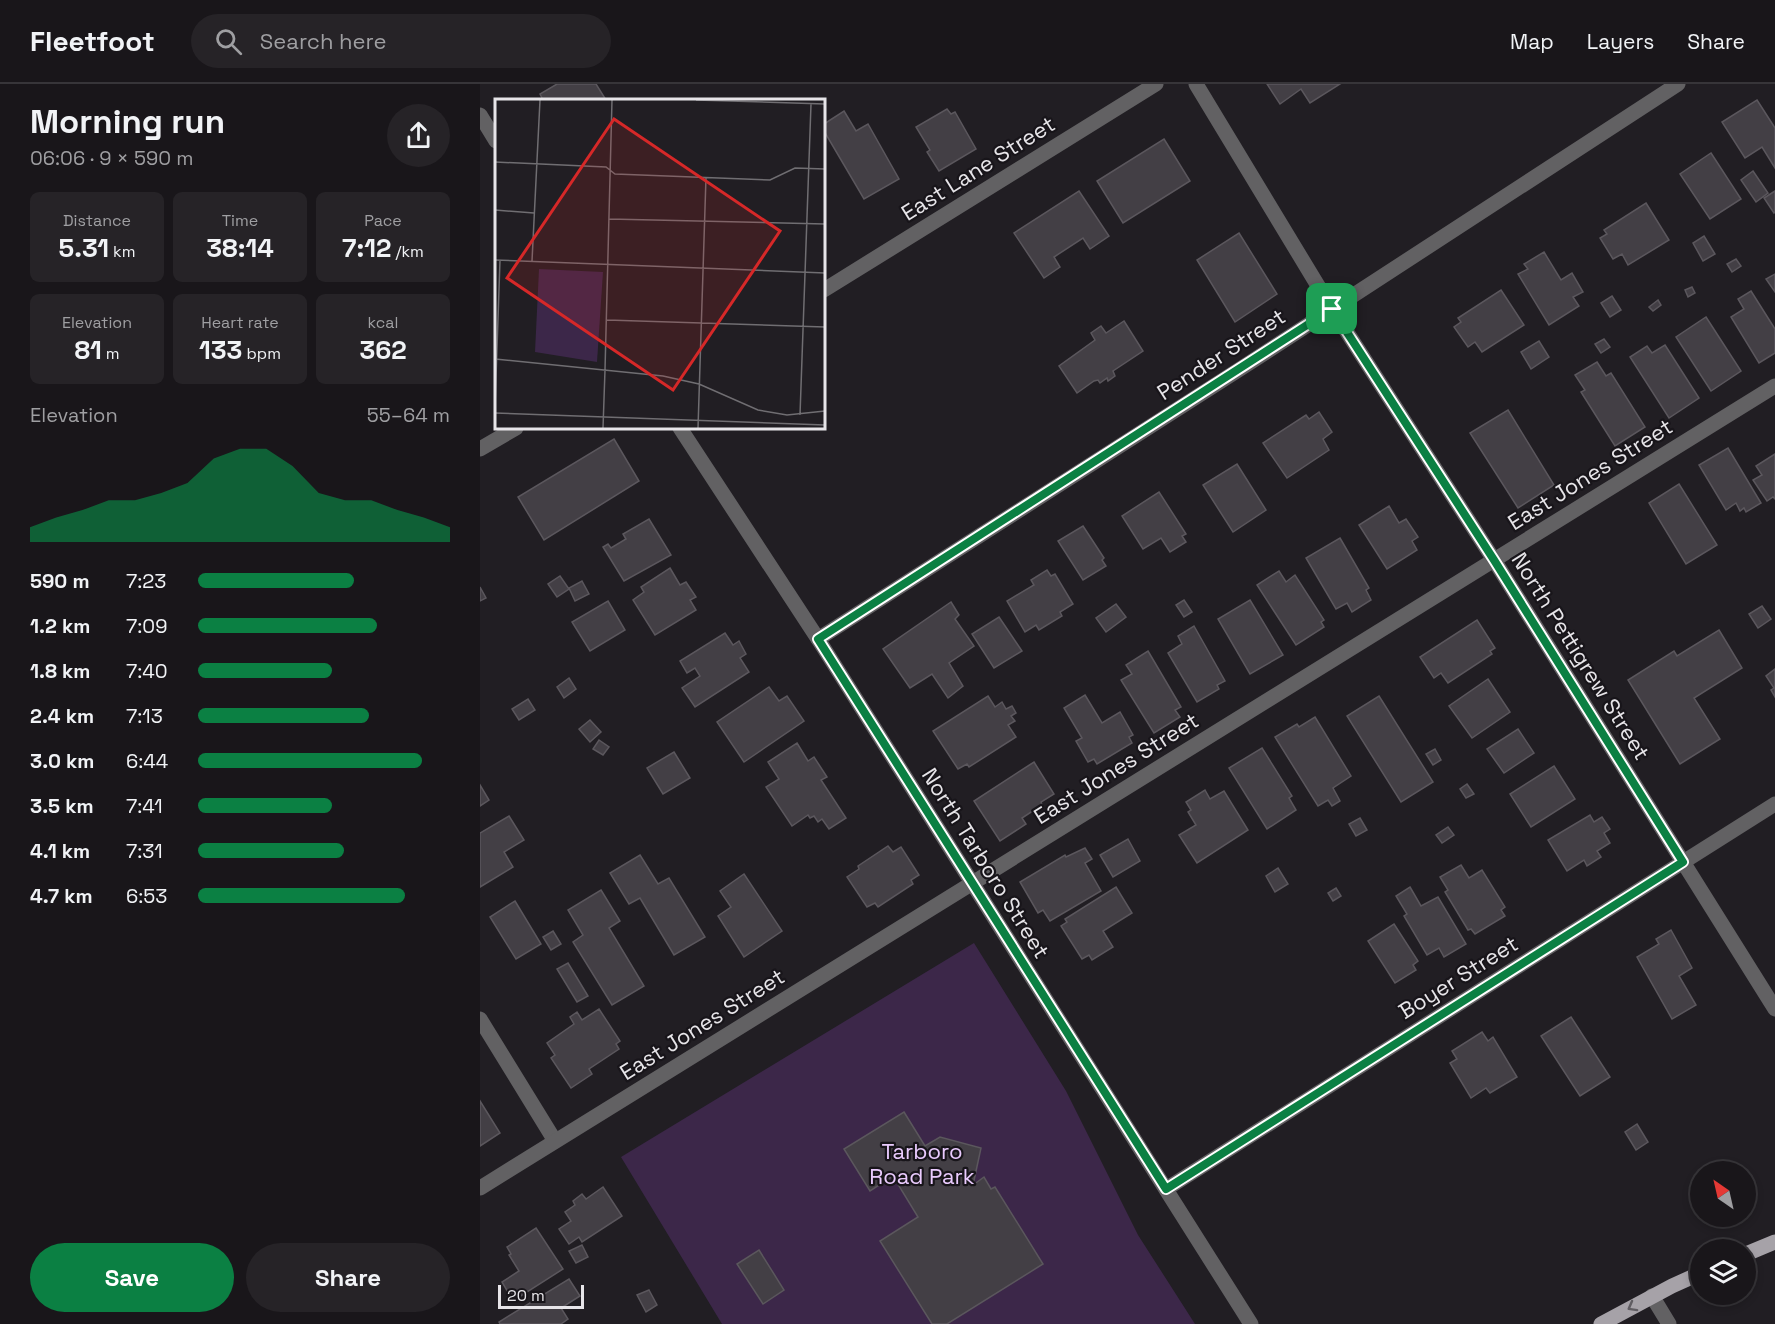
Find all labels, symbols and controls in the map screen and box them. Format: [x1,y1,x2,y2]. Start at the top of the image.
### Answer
search box [191,14,611,68]
text: Fleetfoot [30,23,155,59]
icon: search [212,25,245,58]
text: Search here [260,27,387,55]
text: Map [1510,28,1554,55]
text: Layers [1587,28,1654,55]
text: Share [1687,28,1745,55]
inset map [495,99,825,429]
text: Morning run [30,101,225,143]
button: share [387,104,450,167]
street label: East Lane Street [896,109,1060,227]
text: 06:06 · 9 × 590 m [30,145,194,171]
text: Distance [63,210,131,231]
text: Time [222,210,258,231]
text: Pace [364,210,402,231]
text: 5.31 [59,231,109,265]
text: 38:14 [206,231,274,265]
text: 7:12 [342,231,391,265]
text: km [109,241,135,262]
text: /km [391,241,424,262]
pin [1306,283,1357,334]
icon: arrive [1315,292,1348,325]
street label: Pender Street [1151,302,1291,406]
text: Elevation [62,312,132,333]
text: Heart rate [201,312,279,333]
text: kcal [368,312,398,333]
text: 81 [74,333,102,367]
text: 133 [199,333,242,367]
text: 362 [359,333,407,367]
text: m [102,343,120,364]
text: bpm [242,343,281,364]
text: Elevation [30,402,118,428]
text: 55–64 m [367,402,450,428]
street label: East Jones Street [1502,412,1678,536]
street label: North Pettigrew Street [1506,547,1656,765]
text: 590 m [30,568,89,594]
text: 7:23 [126,568,166,594]
text: 1.2 km [30,613,90,639]
text: 7:09 [126,613,167,639]
text: 1.8 km [30,658,90,684]
text: 7:40 [126,658,168,684]
text: 2.4 km [30,703,94,729]
text: 7:13 [126,703,163,729]
street label: East Jones Street [1028,706,1204,830]
text: 3.0 km [30,748,94,774]
text: 6:44 [126,748,168,774]
street label: North Tarboro Street [916,763,1056,963]
text: 3.5 km [30,793,94,819]
text: 7:41 [126,793,163,819]
text: 4.1 km [30,838,90,864]
text: 7:31 [126,838,163,864]
text: 4.7 km [30,883,93,909]
text: 6:53 [126,883,167,909]
street label: Boyer Street [1393,929,1523,1025]
street label: East Jones Street [614,962,790,1086]
park label: Tarboro Road Park [869,1137,975,1190]
north arrow [1690,1161,1756,1227]
map controls [1690,1161,1756,1305]
button: layers [1690,1239,1756,1305]
button: Save [30,1243,234,1312]
button: Share [246,1243,450,1312]
scale bar [498,1282,584,1310]
text: 20 m [507,1285,545,1306]
one-way arrow [1628,1300,1638,1311]

